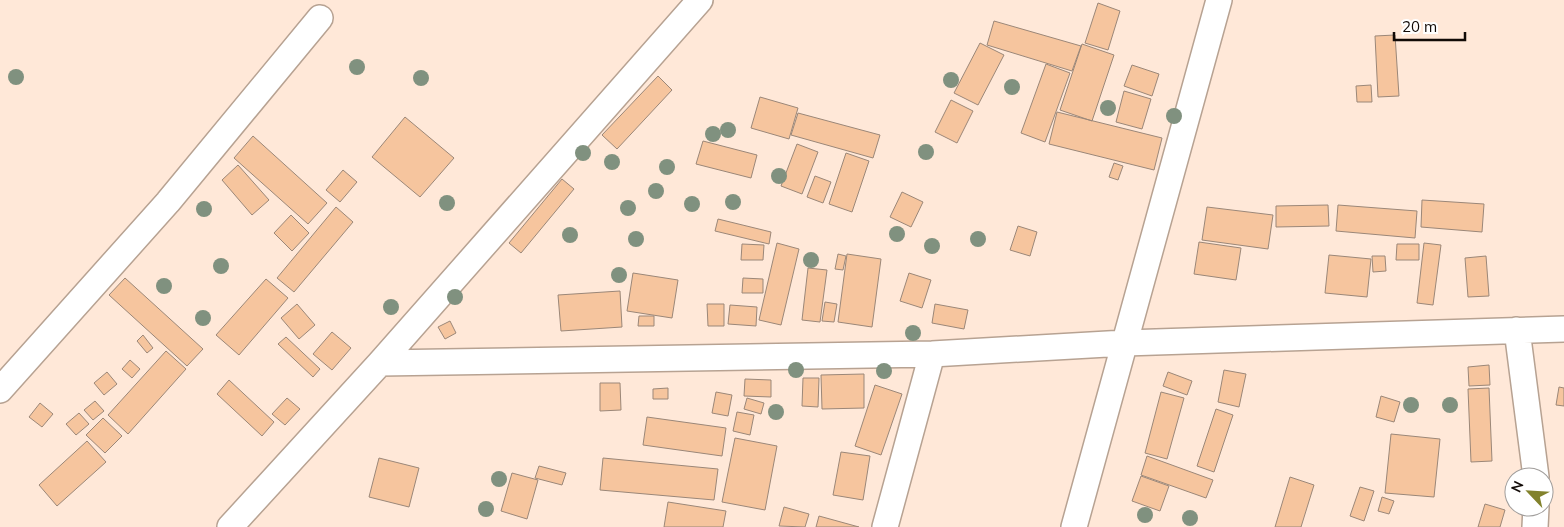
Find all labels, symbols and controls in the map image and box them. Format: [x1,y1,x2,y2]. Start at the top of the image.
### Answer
scale bar [1394,10,1465,42]
text: 20 m [1402,17,1437,36]
north arrow [1504,467,1554,517]
text: N [1507,478,1528,495]

